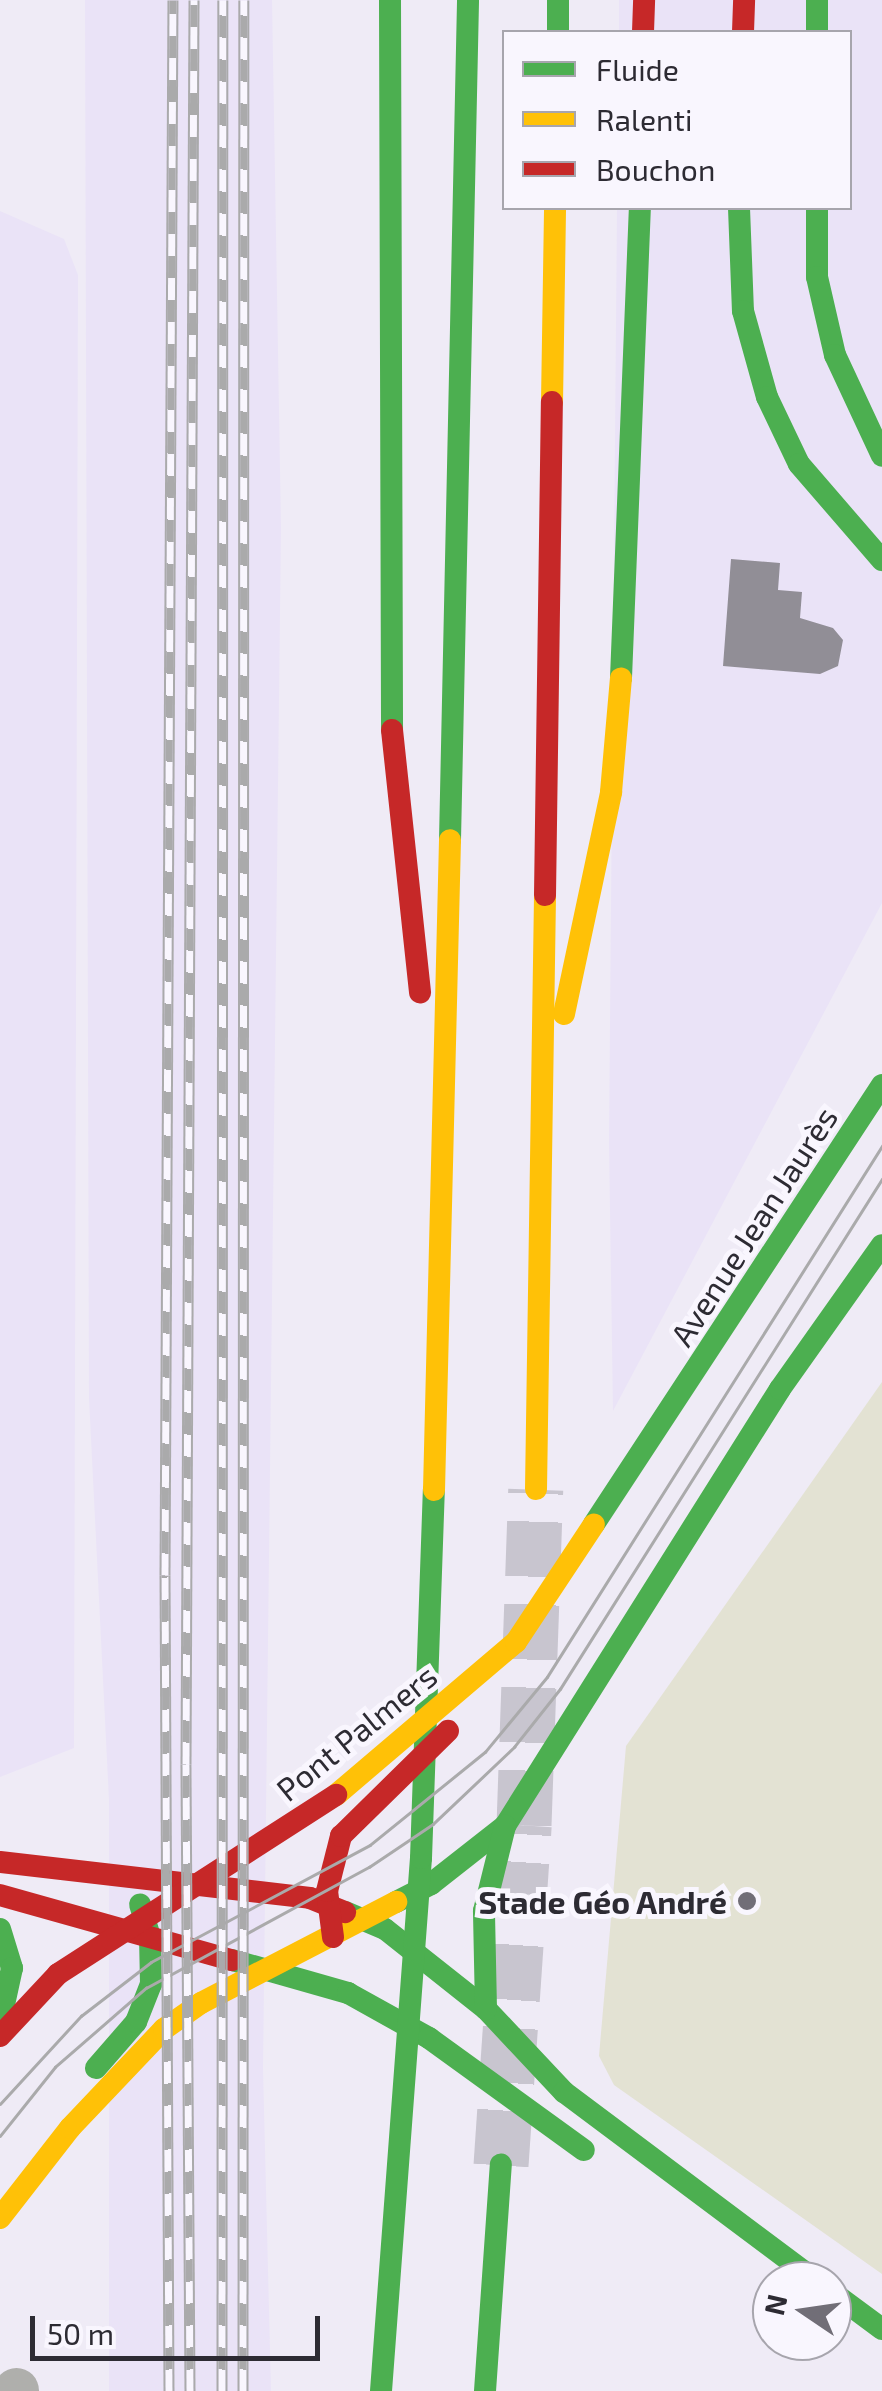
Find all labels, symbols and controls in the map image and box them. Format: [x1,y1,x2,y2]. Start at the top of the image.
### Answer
legend [502,30,852,210]
text: Fluide [596,51,679,87]
text: Ralenti [596,101,692,137]
text: Bouchon [596,151,715,187]
street label: Avenue Jean Jaurès [661,1099,845,1353]
street label: Pont Palmers [268,1656,444,1808]
place label: Stade Géo André [478,1882,727,1920]
marker: Stade Géo André [736,1890,758,1912]
north arrow [752,2261,852,2361]
text: N [756,2291,794,2318]
scale bar [35,2296,325,2358]
text: 50 m [47,2315,114,2351]

